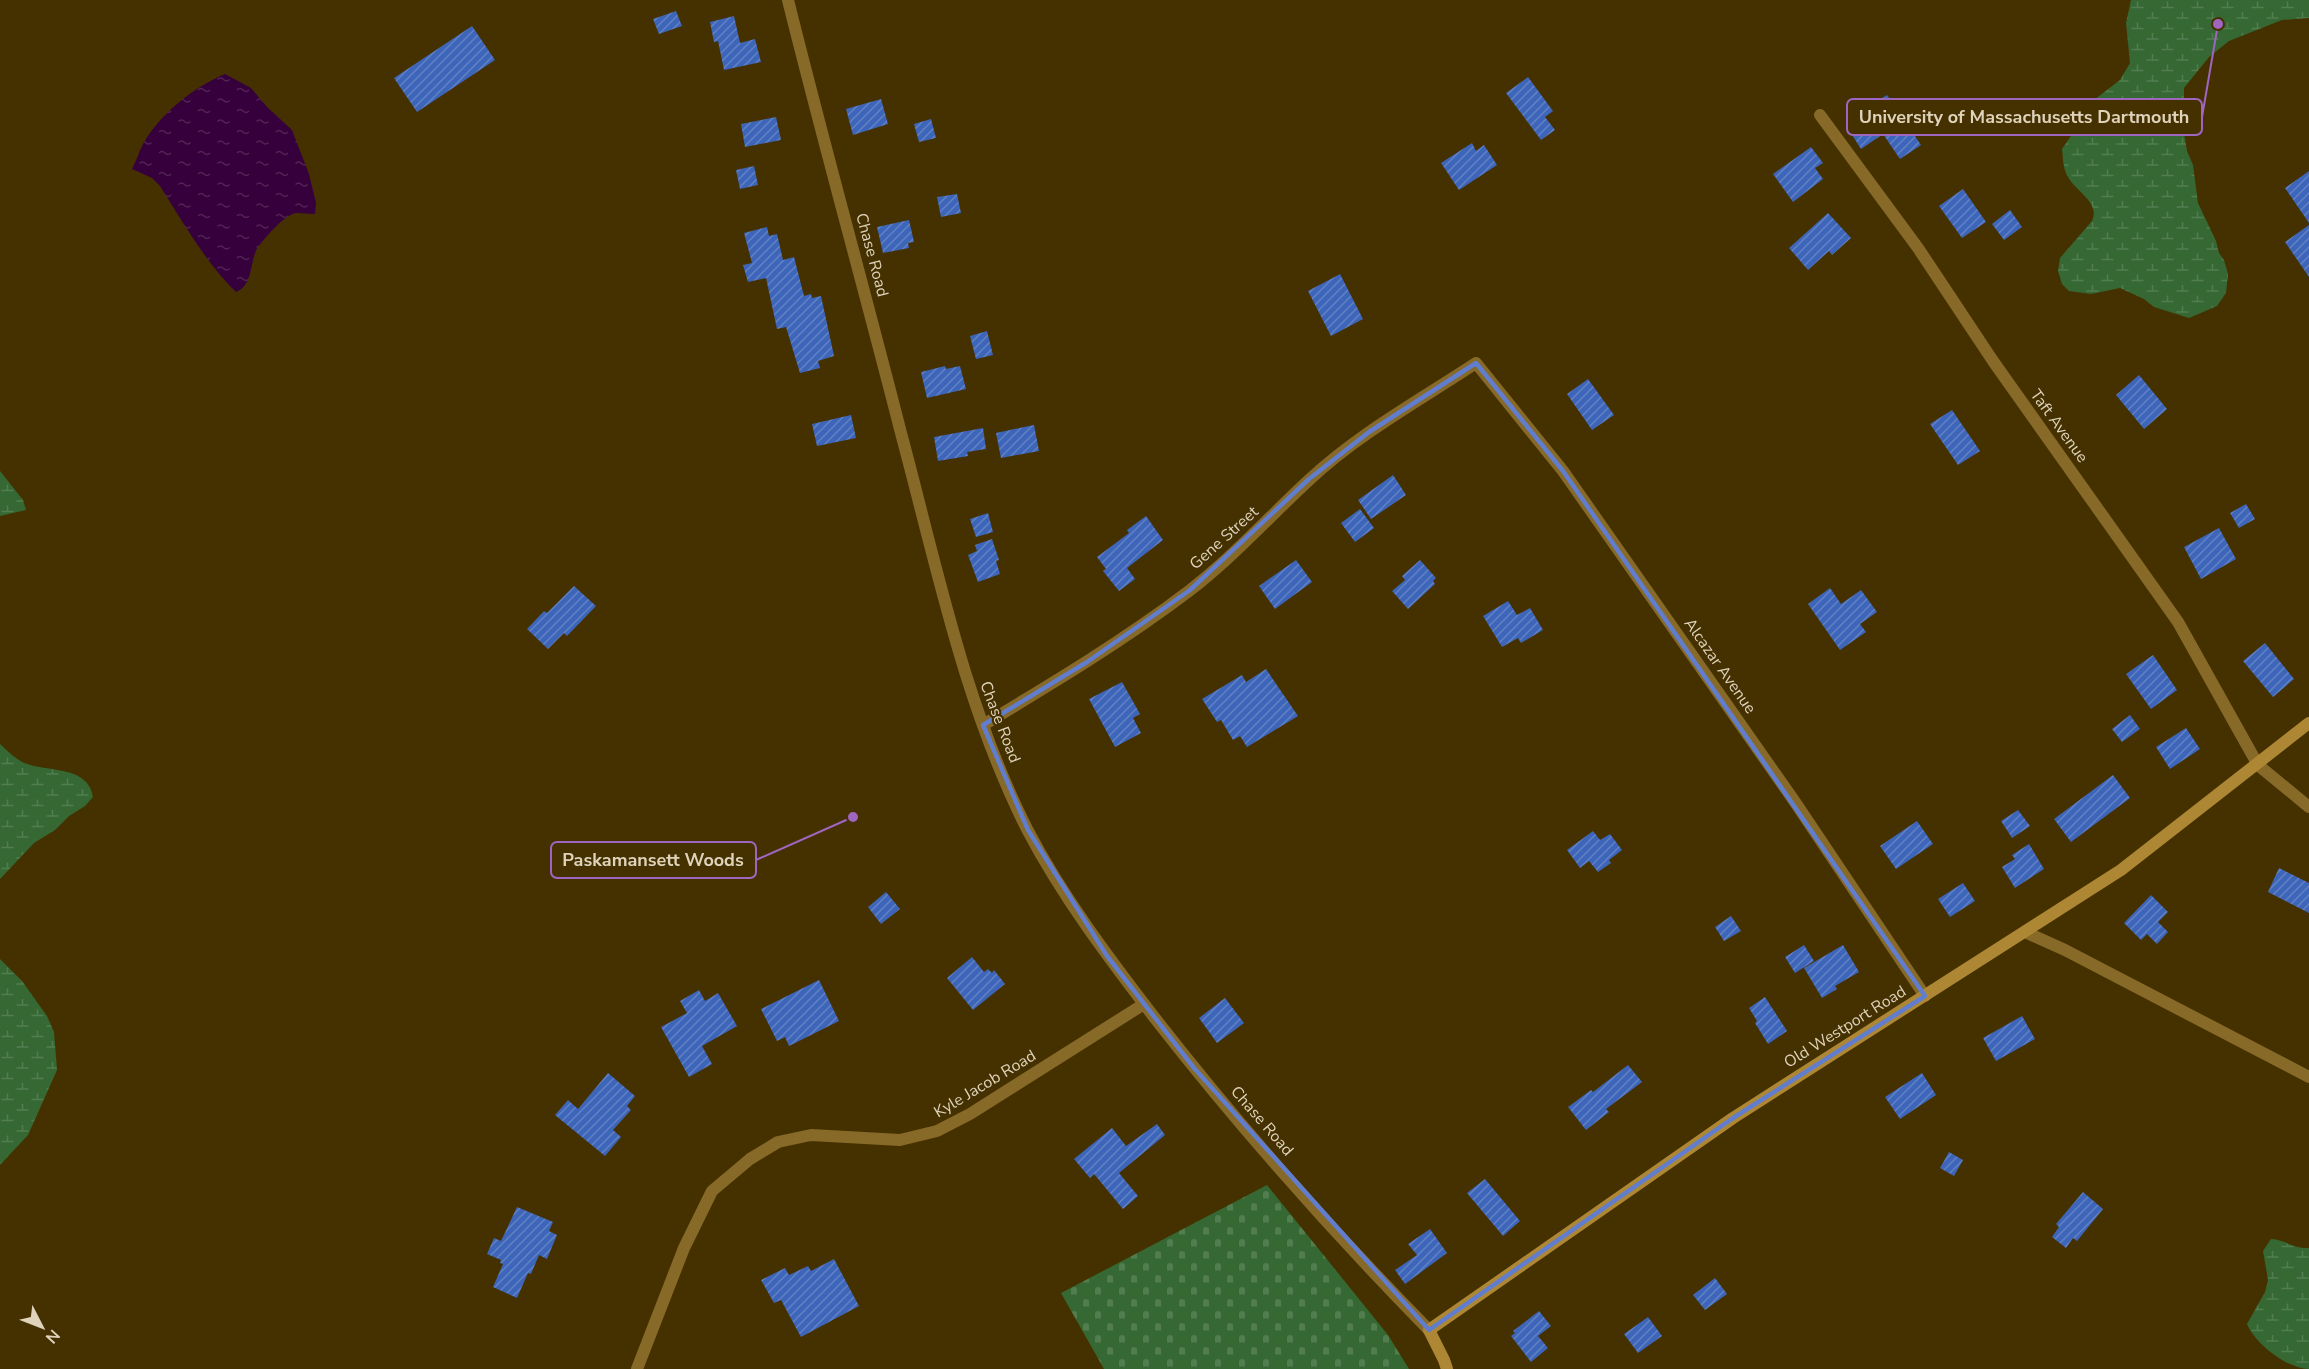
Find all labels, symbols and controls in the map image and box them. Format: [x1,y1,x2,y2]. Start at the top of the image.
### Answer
callout: University of Massachusetts Dartmouth [1847,99,2202,135]
text: University of Massachusetts Dartmouth [1859,105,2189,129]
street label: Chase Road [850,211,894,299]
street label: Taft Avenue [2025,385,2093,467]
street label: Gene Street [1185,501,1263,575]
street label: Alcazar Avenue [1679,614,1761,718]
street label: Chase Road [974,678,1026,766]
callout: Paskamansett Woods [551,842,756,878]
text: Paskamansett Woods [562,848,744,872]
street label: Old Westport Road [1780,981,1910,1073]
street label: Kyle Jacob Road [930,1045,1040,1123]
street label: Chase Road [1226,1081,1298,1161]
north arrow [12,1297,72,1357]
text: N [40,1325,65,1348]

